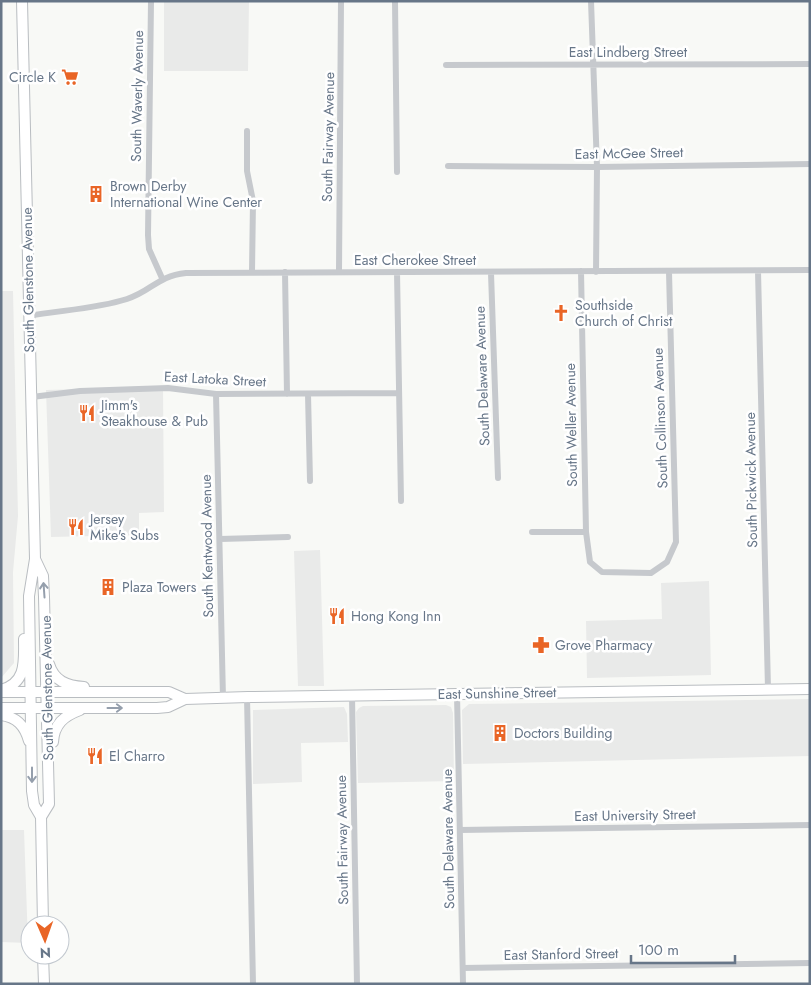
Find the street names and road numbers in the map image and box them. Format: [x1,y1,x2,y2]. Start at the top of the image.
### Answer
street label: South Waverly Avenue [126,30,148,162]
street label: East Lindberg Street [569,42,688,62]
street label: South Fairway Avenue [317,72,339,202]
street label: East McGee Street [575,142,684,164]
street label: South Glenstone Avenue [17,207,39,353]
street label: East Cherokee Street [354,250,477,270]
street label: South Delaware Avenue [470,306,494,446]
street label: South Collinson Avenue [648,347,672,489]
street label: South Weller Avenue [560,363,582,487]
street label: East Latoka Street [163,366,267,392]
street label: South Pickwick Avenue [740,412,762,548]
street label: South Kentwood Avenue [196,474,218,618]
street label: South Glenstone Avenue [36,615,58,761]
street label: East Sunshine Street [437,682,557,704]
street label: South Delaware Avenue [437,769,459,909]
street label: South Fairway Avenue [331,775,353,905]
street label: East University Street [574,804,697,826]
street label: East Stanford Street [503,943,619,965]

